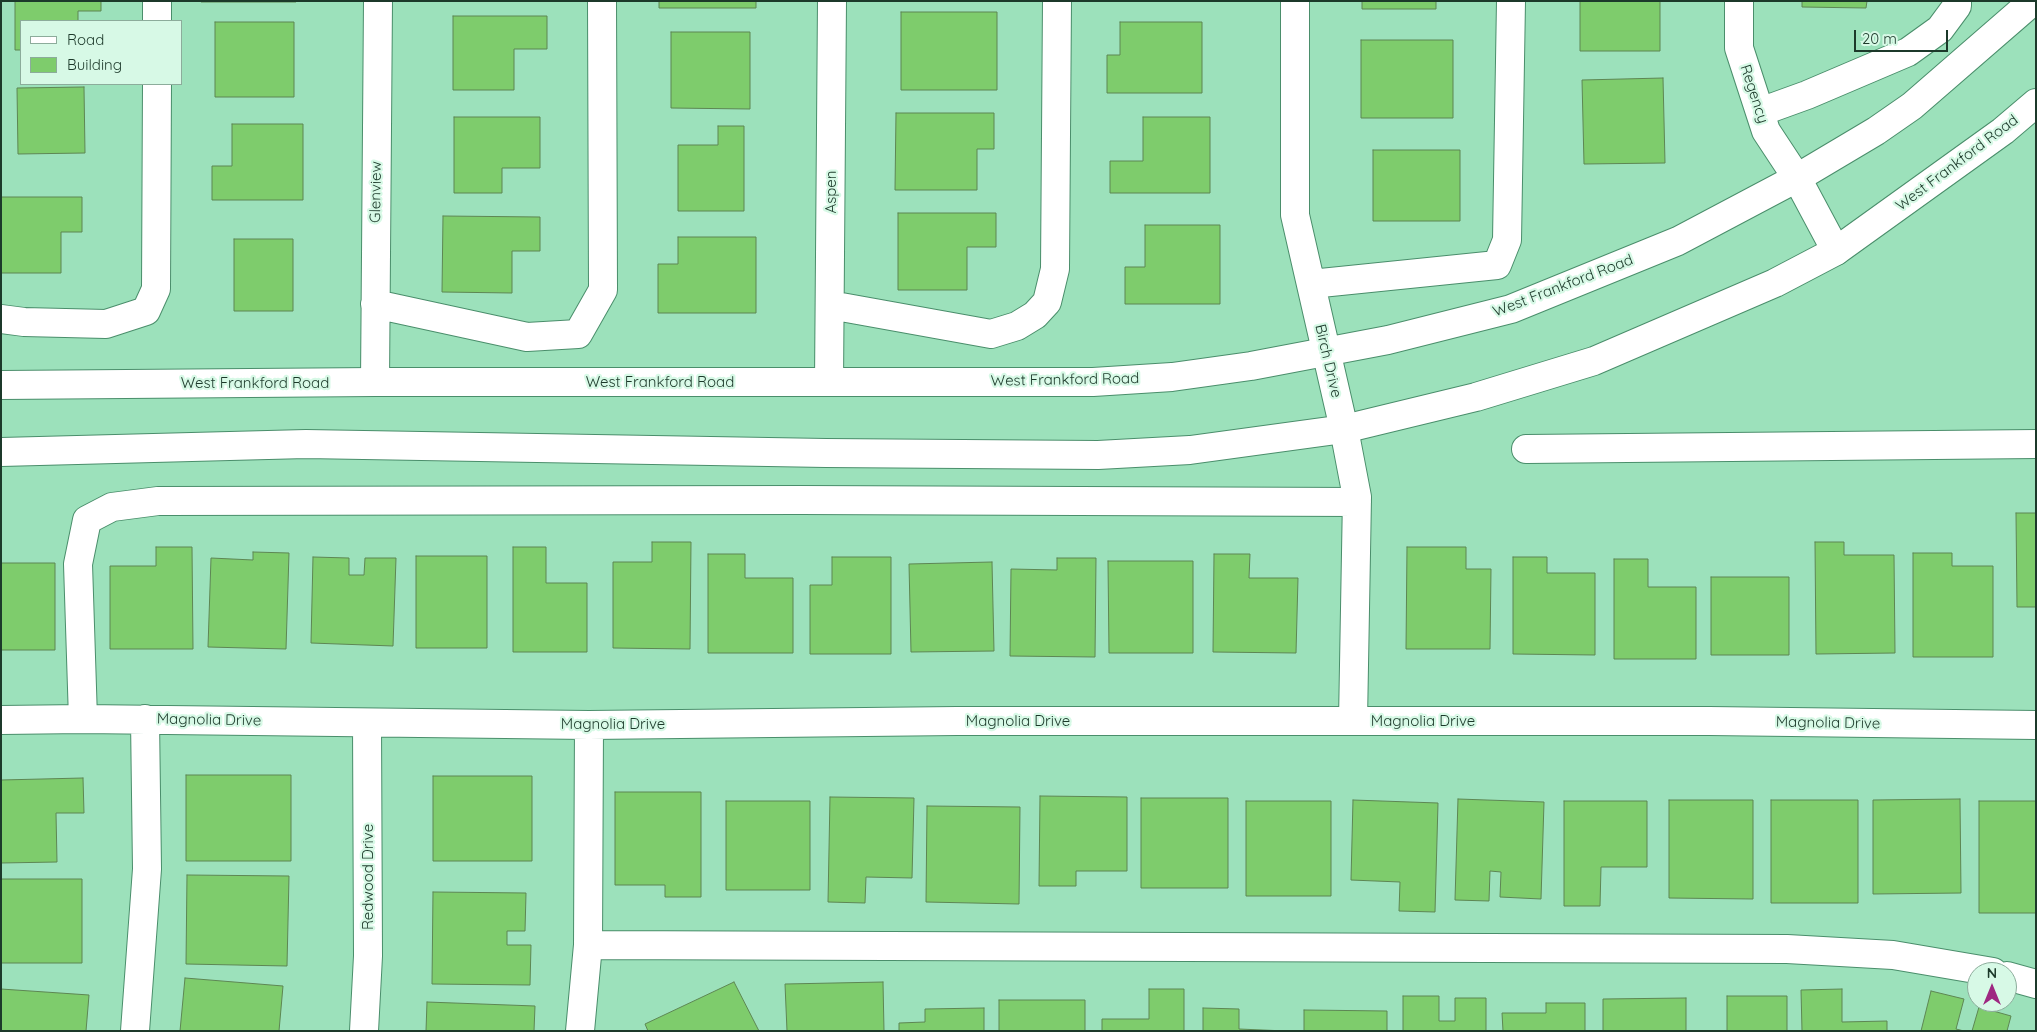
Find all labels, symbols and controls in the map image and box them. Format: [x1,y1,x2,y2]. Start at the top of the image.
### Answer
legend [20,20,182,85]
scale bar [1857,20,1951,52]
text: 20 m [1862,29,1897,48]
text: Road [67,30,104,49]
text: Building [67,55,122,74]
street label: Regency [1736,62,1772,126]
street label: West Frankford Road [1892,111,2022,215]
street label: Glenview [366,161,386,223]
street label: Aspen [822,171,840,213]
street label: West Frankford Road [1490,251,1636,321]
street label: Birch Drive [1311,322,1345,400]
street label: West Frankford Road [991,370,1139,390]
street label: West Frankford Road [586,373,734,391]
street label: West Frankford Road [181,374,329,392]
street label: Magnolia Drive [157,710,261,730]
street label: Magnolia Drive [966,712,1070,730]
street label: Magnolia Drive [1371,712,1475,730]
street label: Magnolia Drive [1776,713,1880,733]
street label: Magnolia Drive [561,715,665,733]
street label: Redwood Drive [359,824,377,930]
north arrow [1967,962,2017,1012]
text: N [1987,964,1997,982]

